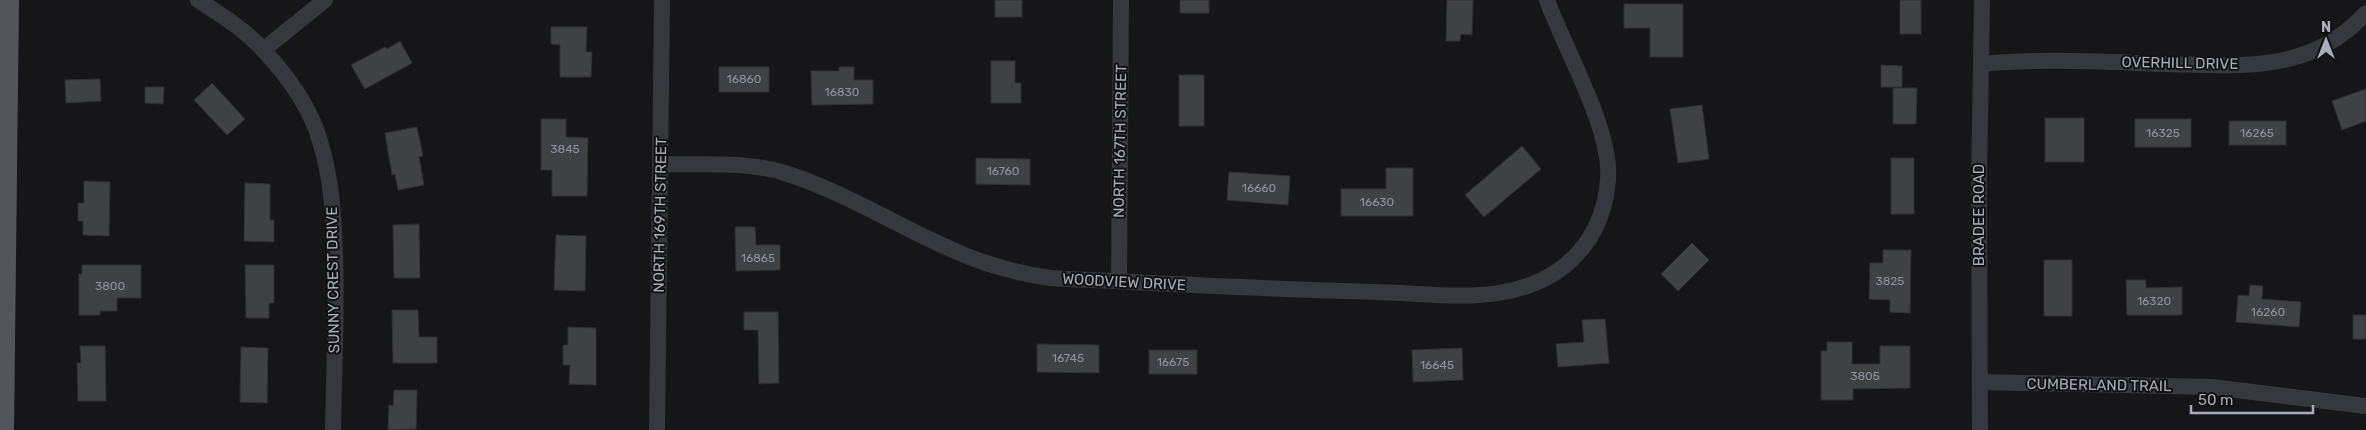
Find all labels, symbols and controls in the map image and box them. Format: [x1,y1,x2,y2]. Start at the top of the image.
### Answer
north arrow [2301,15,2351,65]
text: N [2321,19,2331,36]
street label: OVERHILL DRIVE [2121,53,2239,73]
street label: NORTH 167TH STREET [1110,64,1130,218]
house number: 16860 [727,72,761,86]
house number: 16830 [825,85,859,99]
house number: 16325 [2146,126,2180,140]
house number: 16265 [2240,126,2274,140]
street label: NORTH 169TH STREET [650,137,670,293]
house number: 3845 [550,142,580,156]
house number: 16760 [987,164,1019,178]
street label: BRADEE ROAD [1970,164,1988,266]
house number: 16660 [1242,181,1276,195]
house number: 16630 [1360,195,1394,209]
street label: SUNNY CREST DRIVE [323,206,343,354]
house number: 16865 [741,251,775,265]
street label: WOODVIEW DRIVE [1062,270,1186,294]
house number: 3825 [1875,274,1905,288]
house number: 3800 [95,279,125,293]
house number: 16320 [2137,294,2171,308]
house number: 16260 [2251,305,2285,319]
house number: 16745 [1052,351,1084,365]
house number: 16675 [1157,355,1189,369]
house number: 16645 [1420,358,1454,372]
house number: 3805 [1850,369,1880,383]
street label: CUMBERLAND TRAIL [2026,375,2172,395]
scale bar [2191,382,2314,414]
text: 50 m [2198,391,2233,409]

